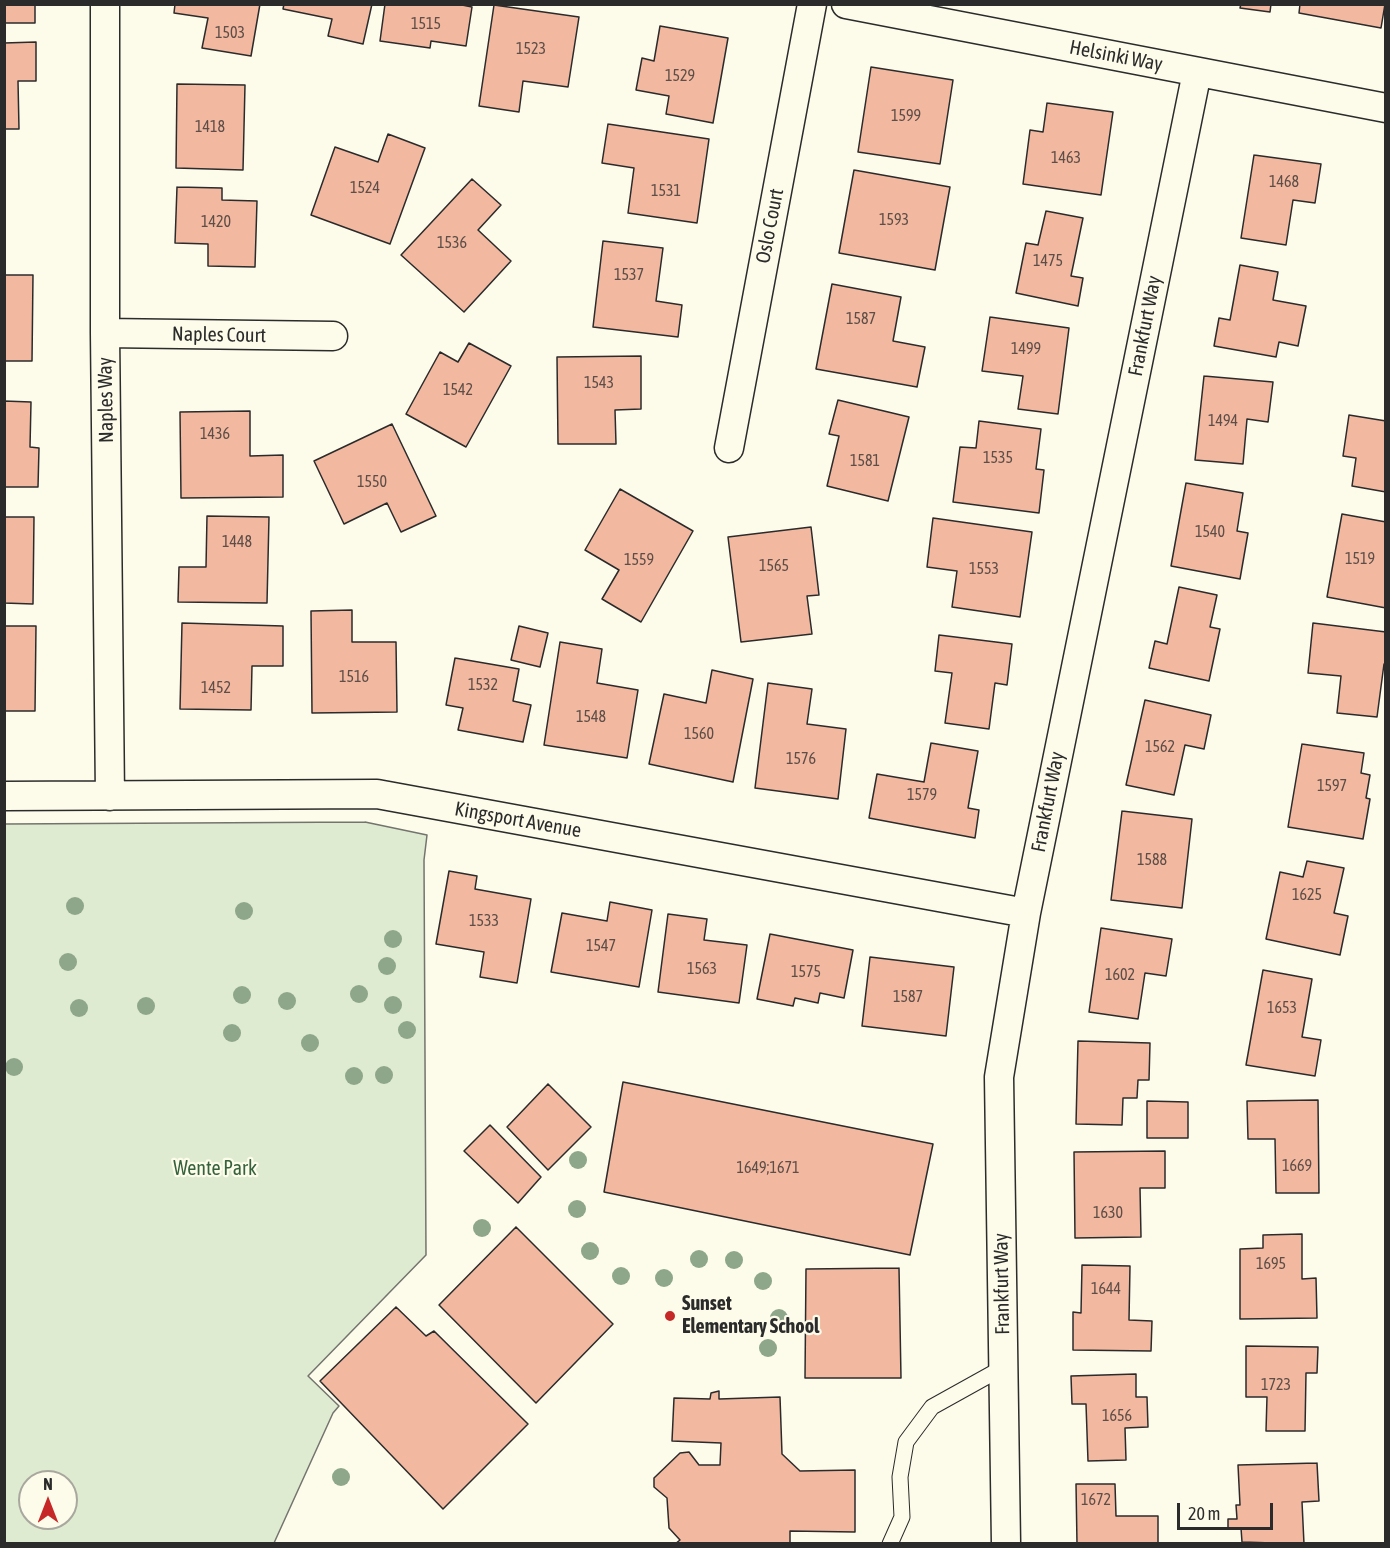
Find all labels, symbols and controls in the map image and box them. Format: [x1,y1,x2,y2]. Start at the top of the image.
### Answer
house number: 1515 [411,14,441,34]
house number: 1503 [215,23,245,43]
street label: Helsinki Way [1067,35,1165,77]
house number: 1523 [516,39,546,59]
house number: 1529 [665,66,695,86]
house number: 1599 [891,106,921,126]
house number: 1418 [195,117,225,137]
house number: 1463 [1051,148,1081,168]
house number: 1468 [1269,172,1299,192]
house number: 1524 [350,178,380,198]
house number: 1531 [651,181,681,201]
street label: Oslo Court [751,187,789,265]
house number: 1593 [879,210,909,230]
house number: 1420 [201,212,231,232]
house number: 1536 [437,233,467,253]
house number: 1475 [1033,251,1063,271]
house number: 1537 [614,265,644,285]
street label: Frankfurt Way [1124,274,1166,378]
house number: 1587 [846,309,876,329]
street label: Naples Court [172,322,266,348]
house number: 1499 [1011,339,1041,359]
street label: Naples Way [93,357,119,443]
house number: 1543 [584,373,614,393]
house number: 1542 [443,380,473,400]
house number: 1494 [1208,411,1238,431]
house number: 1436 [200,424,230,444]
house number: 1535 [983,448,1013,468]
house number: 1581 [850,451,880,471]
house number: 1550 [357,472,387,492]
house number: 1540 [1195,522,1225,542]
house number: 1448 [222,532,252,552]
house number: 1519 [1345,549,1375,569]
house number: 1559 [624,550,654,570]
house number: 1565 [759,556,789,576]
house number: 1553 [969,559,999,579]
house number: 1516 [339,667,369,687]
house number: 1532 [468,675,498,695]
house number: 1452 [201,678,231,698]
house number: 1548 [576,707,606,727]
house number: 1560 [684,724,714,744]
house number: 1562 [1145,737,1175,757]
house number: 1576 [786,749,816,769]
street label: Frankfurt Way [1027,750,1069,854]
house number: 1597 [1317,776,1347,796]
house number: 1579 [907,785,937,805]
street label: Kingsport Avenue [453,797,583,843]
house number: 1588 [1137,850,1167,870]
house number: 1625 [1292,885,1322,905]
house number: 1533 [469,911,499,931]
house number: 1547 [586,936,616,956]
house number: 1563 [687,959,717,979]
house number: 1575 [791,962,821,982]
house number: 1602 [1105,965,1135,985]
house number: 1587 [893,987,923,1007]
house number: 1653 [1267,998,1297,1018]
house number: 1669 [1282,1156,1312,1176]
park label: Wente Park [173,1157,257,1181]
house number: 1649;1671 [736,1158,800,1178]
house number: 1630 [1093,1203,1123,1223]
street label: Frankfurt Way [989,1233,1015,1335]
house number: 1695 [1256,1254,1286,1274]
house number: 1644 [1091,1279,1121,1299]
place label: Sunset Elementary School [682,1292,819,1339]
marker: Sunset Elementary School [663,1309,677,1323]
house number: 1723 [1261,1375,1291,1395]
house number: 1656 [1102,1406,1132,1426]
north arrow [18,1470,78,1530]
text: N [43,1475,53,1493]
house number: 1672 [1081,1490,1111,1510]
scale bar [1180,1491,1276,1529]
text: 20 m [1188,1503,1220,1524]

